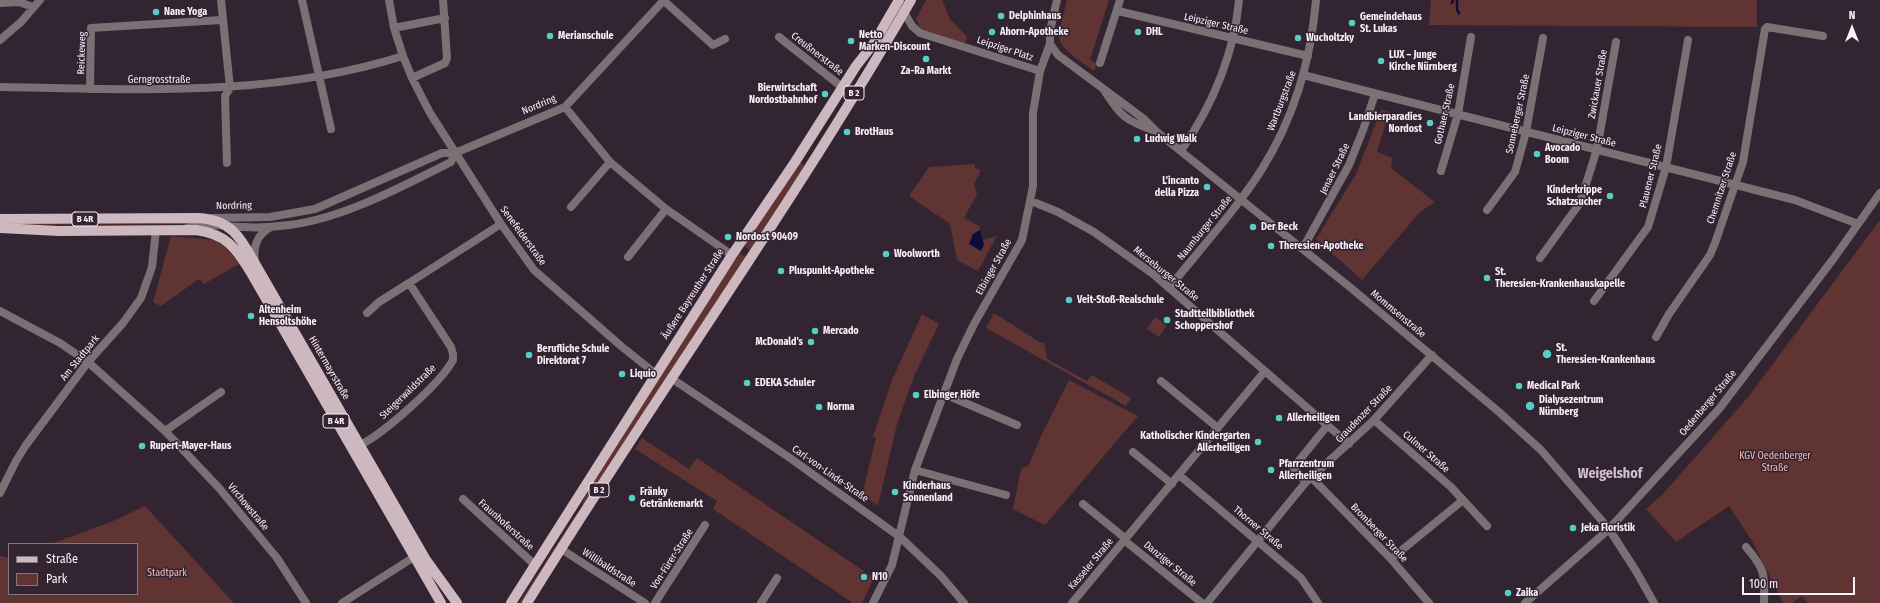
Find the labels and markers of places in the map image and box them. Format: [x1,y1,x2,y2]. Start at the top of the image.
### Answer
place label: Nane Yoga [164,6,207,18]
marker: Nane Yoga [151,7,161,17]
place label: Delphinhaus [1009,10,1061,22]
marker: Delphinhaus [996,11,1006,21]
place label: Gemeindehaus St. Lukas [1360,11,1422,34]
marker: Gemeindehaus St. Lukas [1347,18,1357,28]
place label: Ahorn-Apotheke [1000,26,1069,38]
place label: DHL [1146,26,1163,38]
marker: Ahorn-Apotheke [987,27,997,37]
marker: DHL [1133,27,1143,37]
place label: Netto Marken-Discount [859,29,930,52]
place label: Merianschule [558,30,614,42]
marker: Merianschule [545,31,555,41]
place label: Wucholtzky [1306,32,1354,44]
marker: Wucholtzky [1293,33,1303,43]
marker: Netto Marken-Discount [846,36,856,46]
place label: LUX – Junge Kirche Nürnberg [1389,49,1457,72]
marker: Za-Ra Markt [921,54,931,64]
marker: LUX – Junge Kirche Nürnberg [1376,56,1386,66]
place label: Za-Ra Markt [901,65,951,77]
place label: Bierwirtschaft Nordostbahnhof [749,82,817,106]
marker: Bierwirtschaft Nordostbahnhof [820,89,830,99]
place label: Landbierparadies Nordost [1349,111,1422,134]
marker: Landbierparadies Nordost [1425,118,1435,128]
place label: BrotHaus [855,126,893,138]
marker: BrotHaus [842,127,852,137]
place label: Ludwig Walk [1145,133,1197,145]
marker: Ludwig Walk [1132,134,1142,144]
place label: Avocado Boom [1545,142,1580,166]
marker: Avocado Boom [1532,149,1542,159]
place label: L'incanto della Pizza [1155,175,1199,198]
marker: L'incanto della Pizza [1202,182,1212,192]
place label: Kinderkrippe Schatzsucher [1547,184,1602,208]
marker: Kinderkrippe Schatzsucher [1605,191,1615,201]
place label: Der Beck [1261,221,1298,233]
marker: Der Beck [1248,222,1258,232]
place label: Nordost 90409 [736,231,798,243]
marker: Nordost 90409 [723,232,733,242]
place label: Theresien-Apotheke [1279,240,1364,252]
marker: Theresien-Apotheke [1266,241,1276,251]
place label: Woolworth [894,248,940,260]
marker: Woolworth [881,249,891,259]
place label: Pluspunkt-Apotheke [789,265,874,277]
marker: Pluspunkt-Apotheke [776,266,786,276]
place label: St. Theresien-Krankenhauskapelle [1495,266,1625,290]
marker: St. Theresien-Krankenhauskapelle [1482,273,1492,283]
place label: Veit-Stoß-Realschule [1077,294,1164,306]
marker: Veit-Stoß-Realschule [1064,295,1074,305]
place label: Altenheim Hensoltshöhe [259,304,317,328]
place label: Stadtteilbibliothek Schoppershof [1175,308,1254,332]
marker: Altenheim Hensoltshöhe [246,311,256,321]
marker: Stadtteilbibliothek Schoppershof [1162,315,1172,325]
place label: Mercado [823,325,859,337]
marker: Mercado [810,326,820,336]
place label: McDonald's [755,336,803,348]
marker: McDonald's [806,337,816,347]
place label: St. Theresien-Krankenhaus [1556,342,1655,366]
place label: Berufliche Schule Direktorat 7 [537,343,609,366]
marker: St. Theresien-Krankenhaus [1541,348,1553,360]
marker: Berufliche Schule Direktorat 7 [524,350,534,360]
place label: Liquio [630,368,656,380]
marker: Liquio [617,369,627,379]
place label: EDEKA Schuler [755,377,815,389]
marker: EDEKA Schuler [742,378,752,388]
place label: Medical Park [1527,380,1580,392]
marker: Medical Park [1514,381,1524,391]
place label: Elbinger Höfe [924,389,980,401]
marker: Elbinger Höfe [911,390,921,400]
place label: Dialysezentrum Nürnberg [1539,394,1603,418]
marker: Dialysezentrum Nürnberg [1524,400,1536,412]
place label: Norma [827,401,855,413]
marker: Norma [814,402,824,412]
place label: Allerheiligen [1287,412,1340,424]
marker: Allerheiligen [1274,413,1284,423]
place label: Katholischer Kindergarten Allerheiligen [1140,430,1250,454]
marker: Katholischer Kindergarten Allerheiligen [1253,437,1263,447]
place label: Rupert-Mayer-Haus [150,440,231,452]
marker: Rupert-Mayer-Haus [137,441,147,451]
place label: Pfarrzentrum Allerheiligen [1279,458,1334,482]
marker: Pfarrzentrum Allerheiligen [1266,465,1276,475]
place label: Kinderhaus Sonnenland [903,480,953,504]
place label: Fränky Getränkemarkt [640,486,703,510]
marker: Kinderhaus Sonnenland [890,487,900,497]
marker: Fränky Getränkemarkt [627,493,637,503]
place label: Jeka Floristik [1581,522,1635,534]
marker: Jeka Floristik [1568,523,1578,533]
place label: N10 [872,571,888,583]
marker: N10 [859,572,869,582]
place label: Zaika [1516,587,1538,599]
marker: Zaika [1503,588,1513,598]

